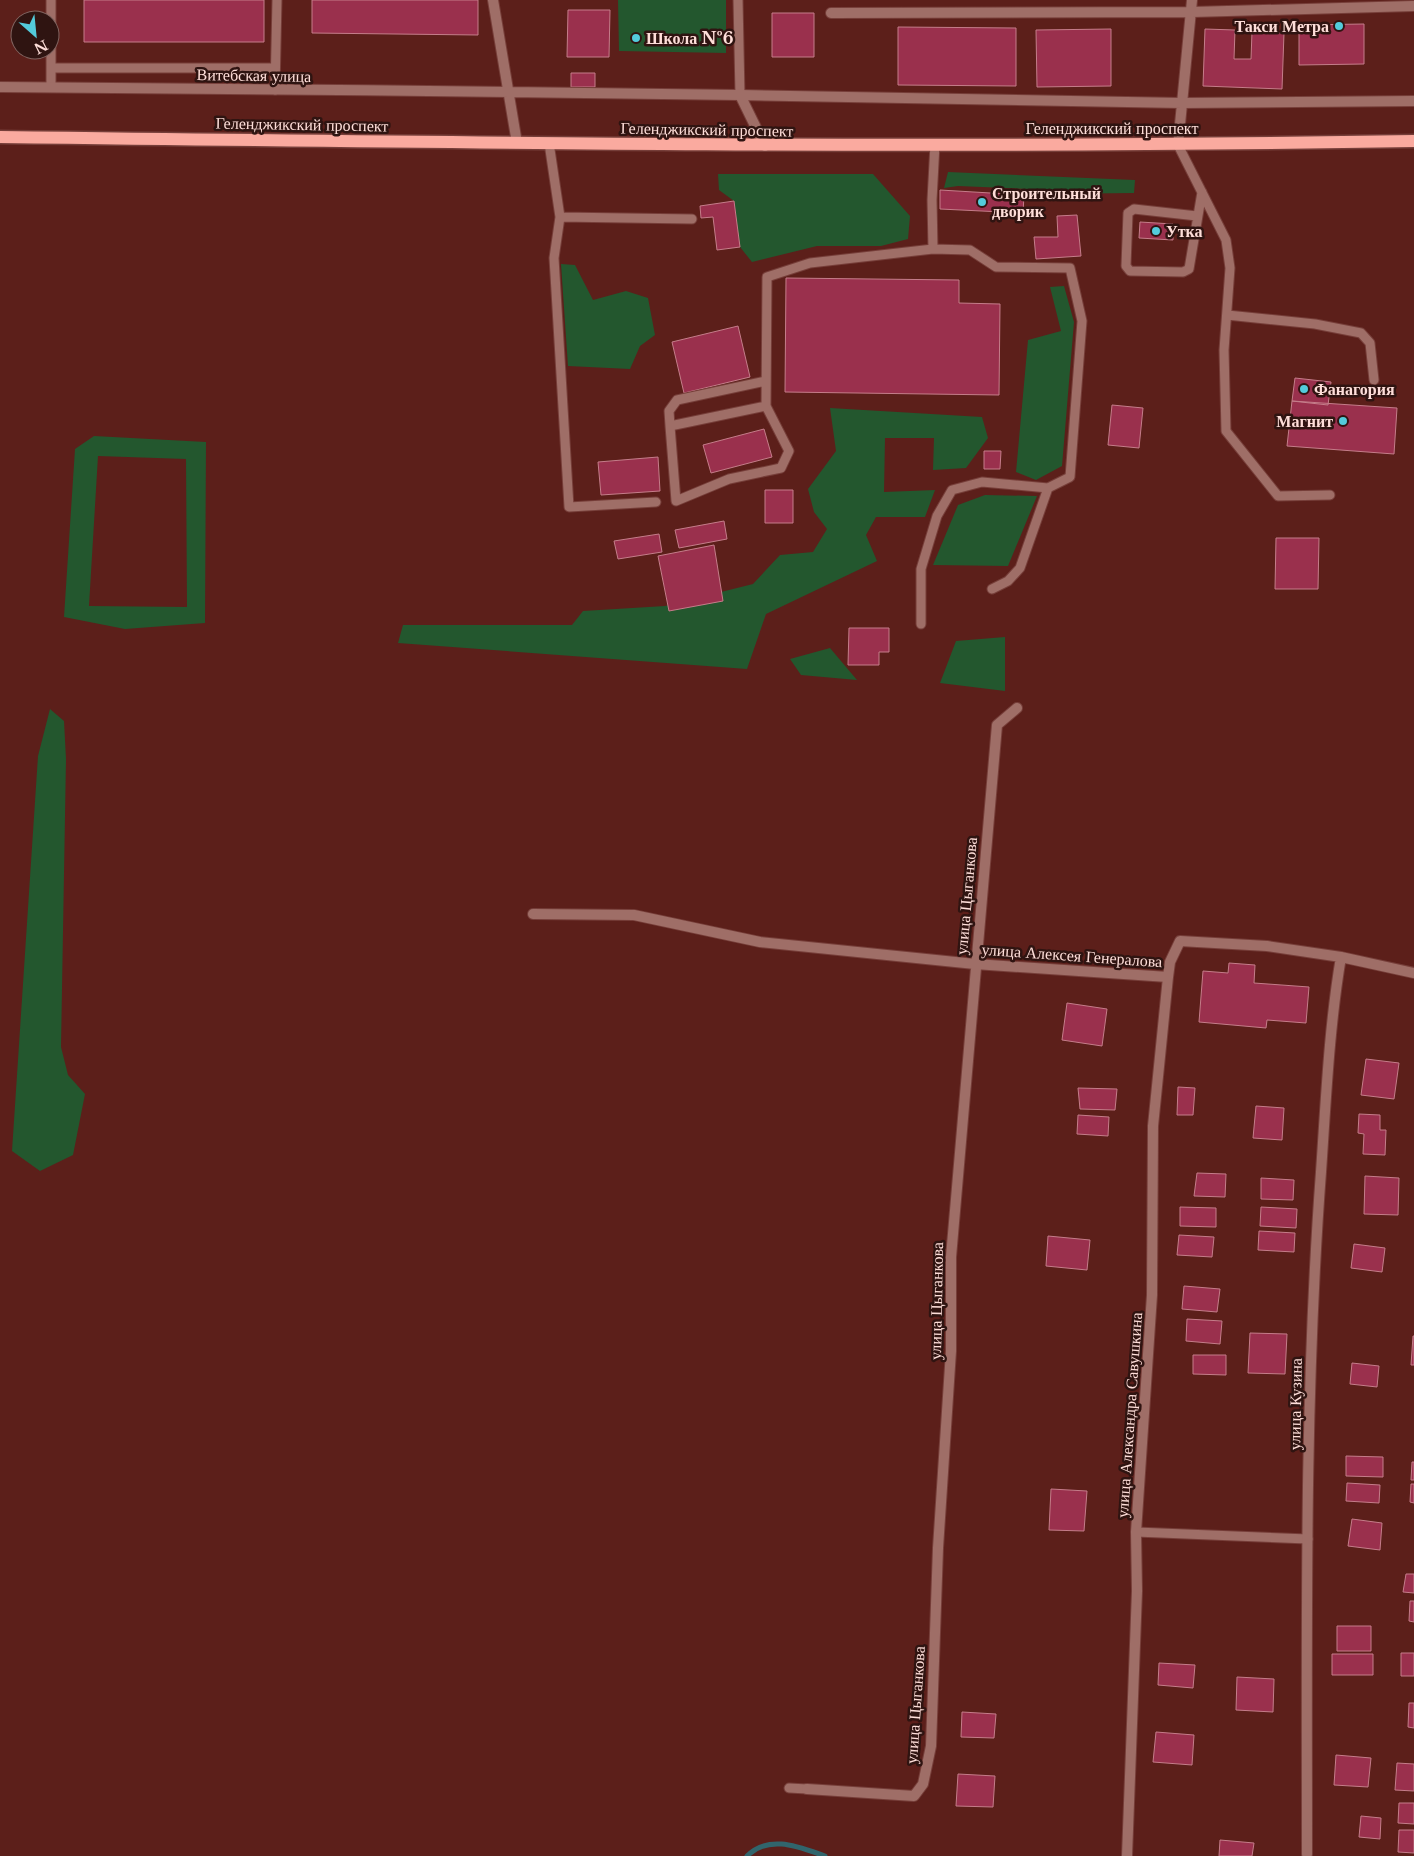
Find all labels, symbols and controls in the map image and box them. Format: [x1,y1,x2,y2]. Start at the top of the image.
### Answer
north arrow [10,10,60,60]
place label: Такси Метра [1234,16,1329,36]
marker: Такси Метра [1333,20,1345,32]
place label: Школа №6 [646,28,734,48]
marker: Школа №6 [630,32,642,44]
text: N [31,36,51,58]
street label: Витебская улица [196,64,312,86]
street label: Геленджикский проспект [215,112,389,136]
street label: Геленджикский проспект [620,117,794,141]
street label: Геленджикский проспект [1026,118,1198,138]
place label: Строительный дворик [992,183,1101,221]
marker: Строительный дворик [976,196,988,208]
place label: Утка [1166,221,1203,241]
marker: Утка [1150,225,1162,237]
place label: Фанагория [1314,379,1395,399]
marker: Фанагория [1298,383,1310,395]
place label: Магнит [1276,411,1333,431]
marker: Магнит [1337,415,1349,427]
street label: улица Цыганкова [951,836,981,956]
street label: улица Алексея Генералова [981,939,1163,971]
street label: улица Цыганкова [925,1242,947,1360]
street label: улица Александра Савушкина [1112,1312,1146,1518]
street label: улица Кузина [1284,1358,1306,1450]
street label: улица Цыганкова [901,1645,929,1765]

